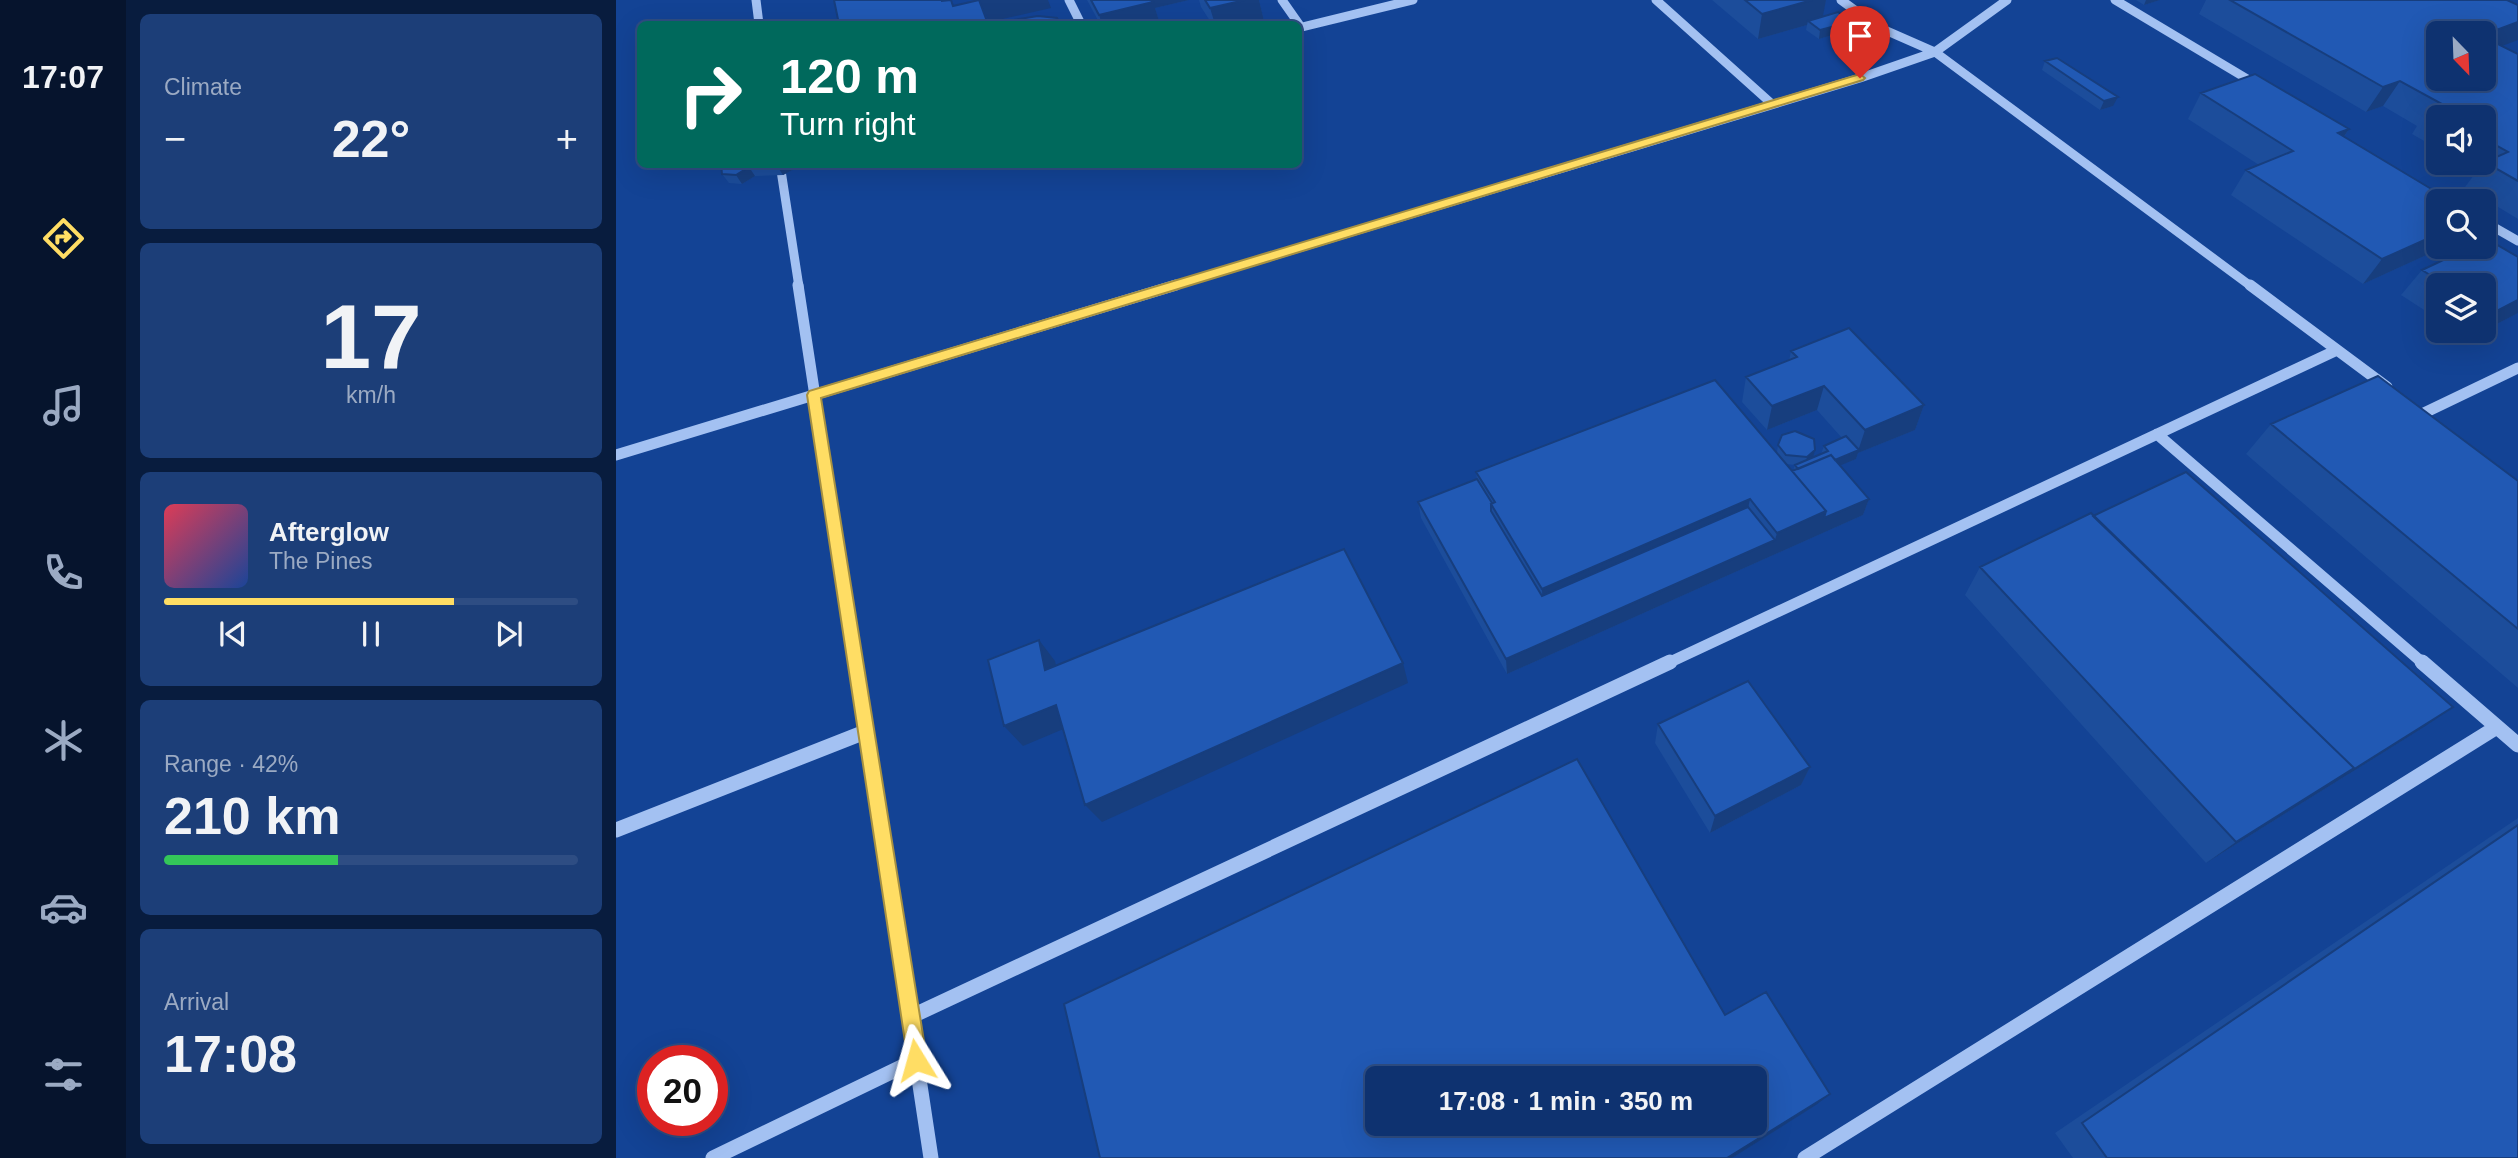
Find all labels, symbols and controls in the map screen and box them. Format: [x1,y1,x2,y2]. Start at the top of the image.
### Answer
pin [1830,6,1890,78]
icon: arrive [1841,17,1879,55]
north arrow [2426,21,2496,91]
map controls [2426,21,2496,343]
icon: right [665,49,756,140]
text: 120 m [780,49,919,103]
text: 17:07 [22,59,104,95]
text: Climate [164,74,242,100]
button: sound [2426,105,2496,175]
text: Turn right [780,106,916,142]
text: 22° [332,110,410,168]
text: − [164,118,186,160]
text: + [556,118,578,160]
button: search [2426,189,2496,259]
icon: directions [39,214,88,263]
button: layers [2426,273,2496,343]
text: 17 [320,286,422,387]
icon: music [39,381,88,430]
text: km/h [346,382,396,408]
text: Afterglow [269,517,389,547]
icon: phone [39,548,88,597]
text: The Pines [269,548,373,574]
icon: previous [214,615,252,653]
icon: pause [352,615,390,653]
icon: next [490,615,528,653]
icon: climate [39,716,88,765]
text: Range · 42% [164,751,298,777]
text: 210 km [164,787,340,845]
icon: car [39,883,88,932]
text: Arrival [164,989,229,1015]
position arrow [879,1023,953,1097]
text: 17:08 [164,1025,297,1083]
speed limit sign: 20 [637,1045,728,1136]
icon: filters [39,1050,88,1099]
text: 17:08 · 1 min · 350 m [1439,1086,1693,1116]

